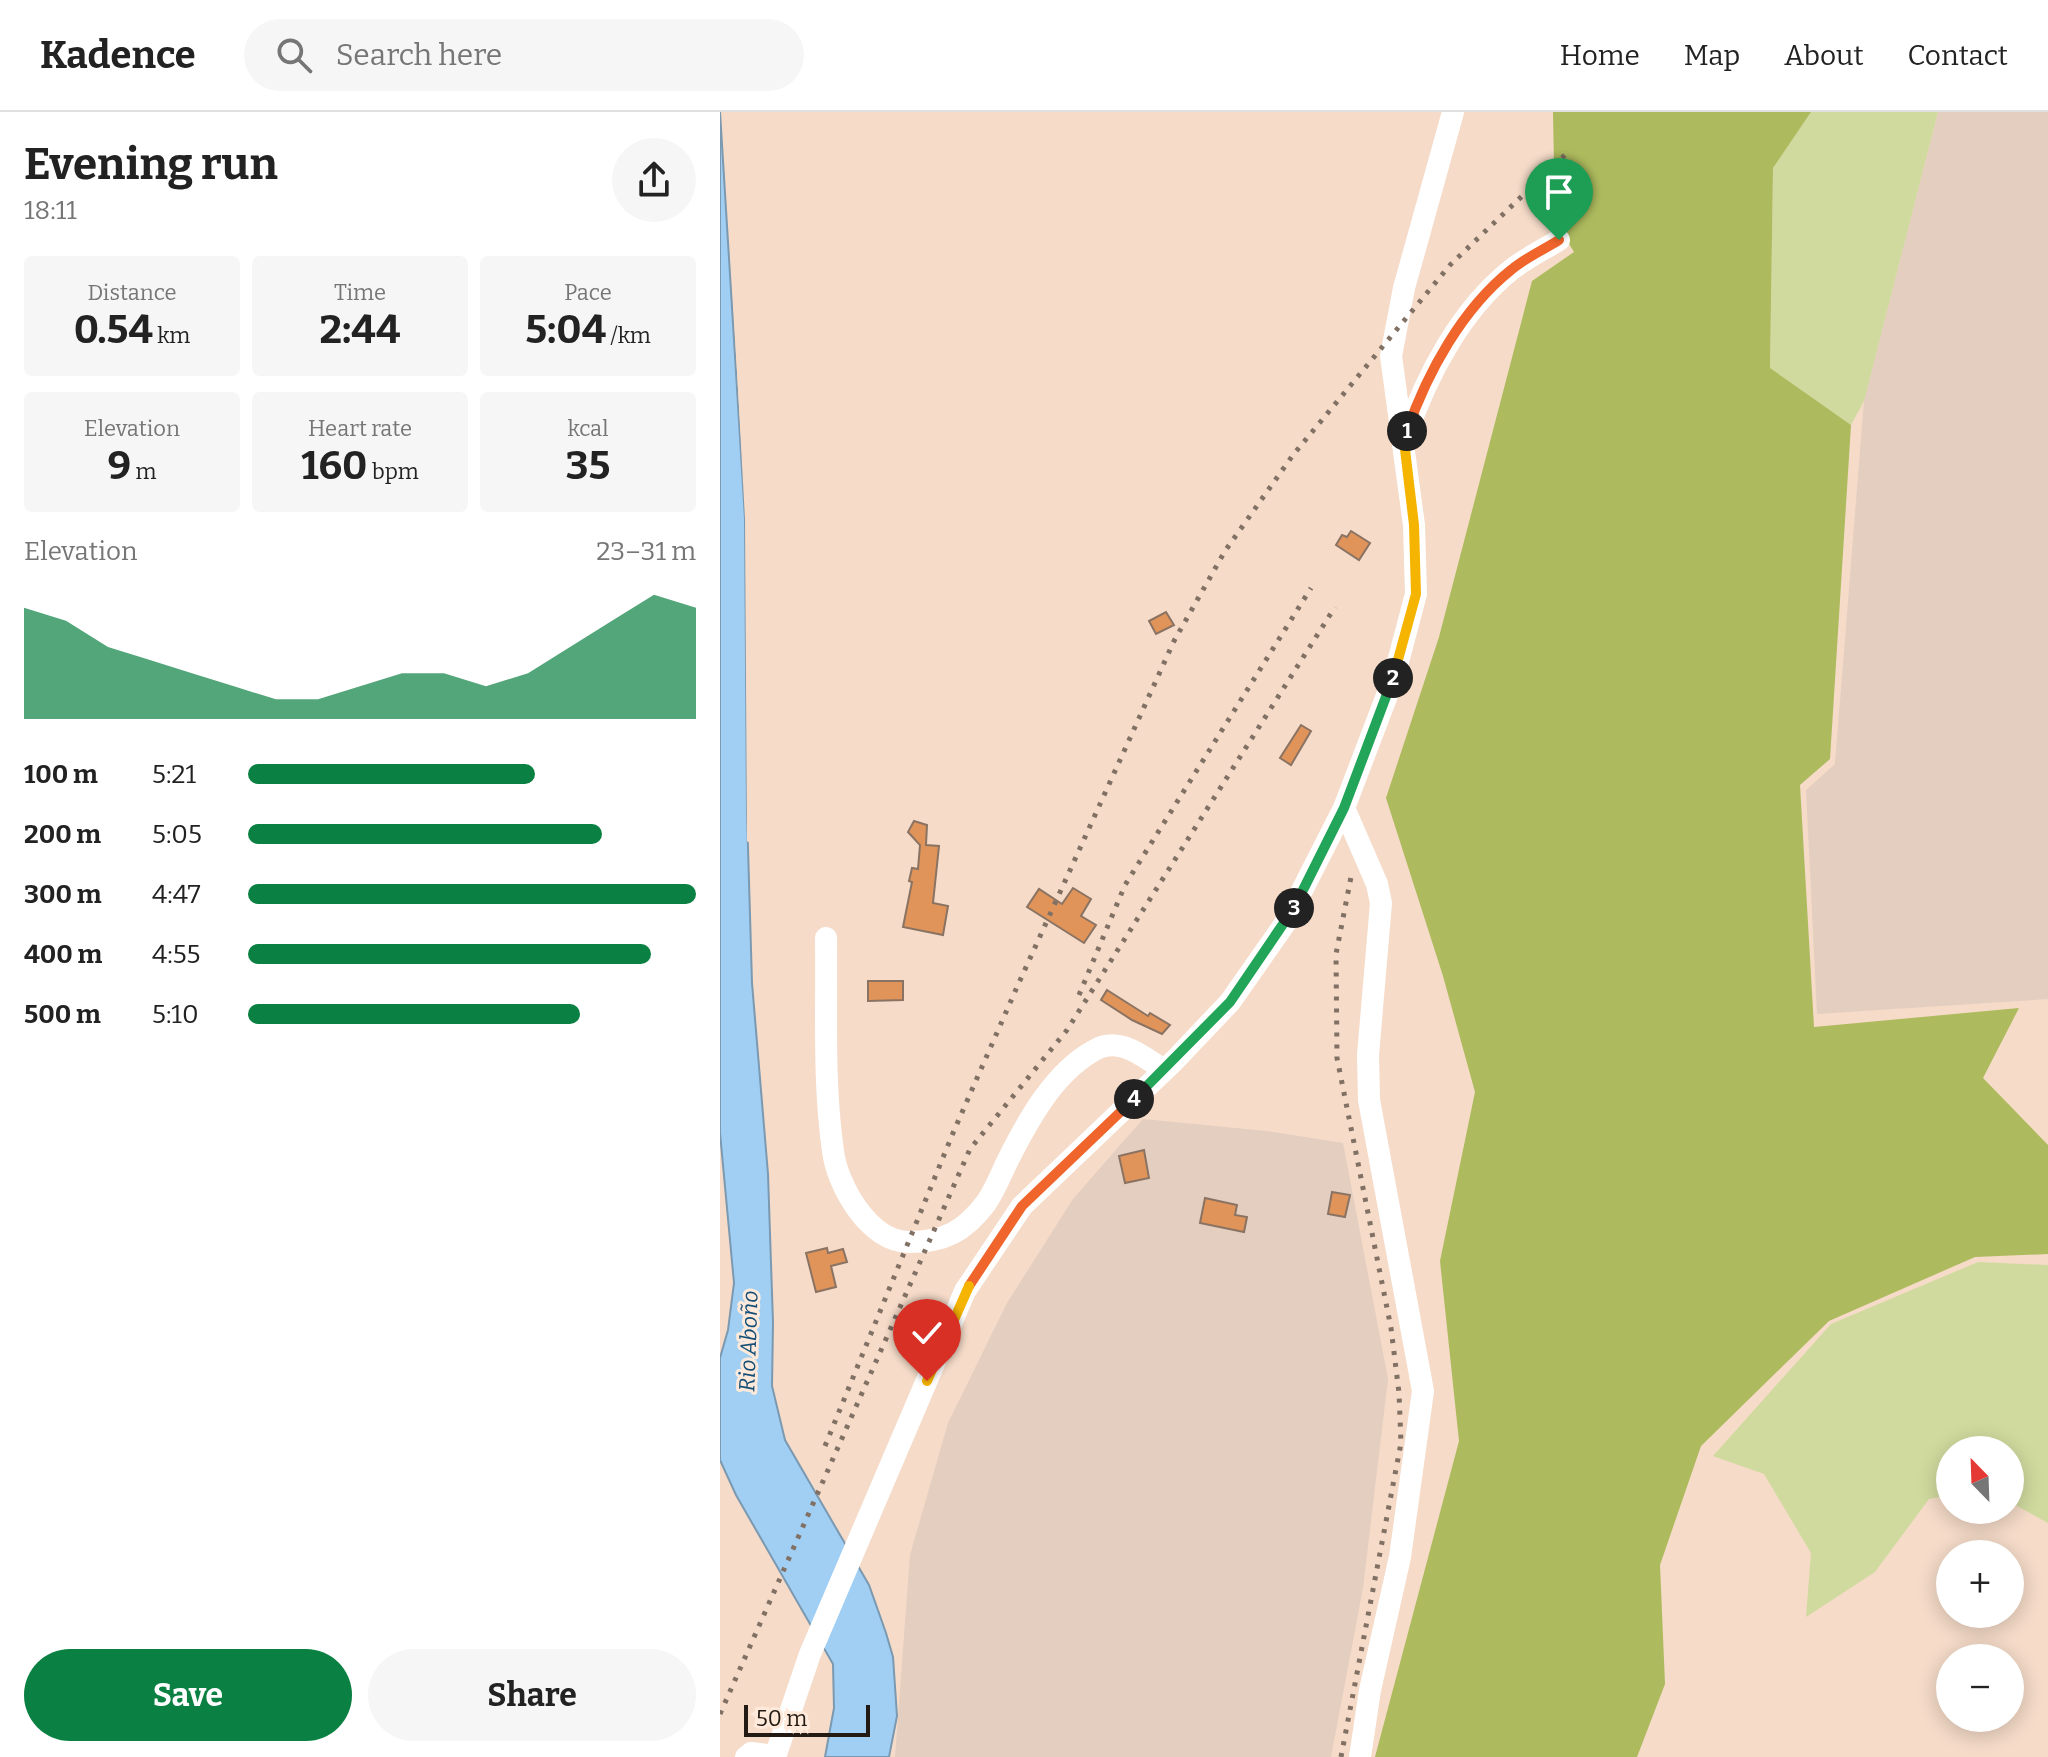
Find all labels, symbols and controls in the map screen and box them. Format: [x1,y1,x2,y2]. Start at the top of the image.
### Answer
search box [244,19,804,91]
text: Kadence [40,32,196,78]
icon: search [272,33,316,77]
text: Search here [336,37,502,73]
text: Home [1560,39,1640,72]
text: Map [1684,39,1740,72]
text: About [1784,39,1864,72]
text: Contact [1908,39,2008,72]
text: Evening run [24,138,278,191]
button: share [612,138,696,222]
pin [1525,158,1593,240]
icon: arrive [1537,170,1581,214]
text: 18:11 [24,195,77,226]
text: Distance [87,279,177,306]
text: Time [334,279,386,306]
text: Pace [564,279,612,306]
text: 0.54 [74,306,153,354]
text: 2:44 [320,306,400,354]
text: 5:04 [525,306,606,354]
text: km [153,322,190,349]
text: /km [606,322,651,349]
pin: 1 [1387,411,1427,451]
text: Elevation [84,415,180,442]
text: Heart rate [308,415,412,442]
text: kcal [568,415,608,442]
text: 1 [1402,417,1412,444]
text: 9 [107,442,131,490]
text: 160 [301,442,368,490]
text: 35 [566,442,610,490]
text: m [131,458,157,485]
text: bpm [368,458,419,485]
text: Elevation [24,536,137,567]
text: 23–31 m [596,536,696,567]
pin: 2 [1373,658,1413,698]
text: 2 [1387,664,1399,691]
text: 100 m [24,759,98,790]
text: 5:21 [152,759,196,790]
text: 200 m [24,819,101,850]
text: 5:05 [152,819,202,850]
text: 300 m [24,879,101,910]
text: 4:47 [152,879,201,910]
pin: 3 [1274,888,1314,928]
text: 3 [1288,894,1300,921]
text: 400 m [24,939,102,970]
text: 4:55 [152,939,200,970]
text: 500 m [24,999,101,1030]
text: 5:10 [152,999,199,1030]
pin: 4 [1114,1079,1154,1119]
text: 4 [1127,1085,1141,1112]
water label: Rio Aboño [733,1290,764,1392]
pin [893,1299,961,1381]
icon: check [905,1311,949,1355]
north arrow [1936,1436,2024,1524]
map controls [1936,1436,2024,1732]
button: + [1936,1540,2024,1628]
button: − [1936,1644,2024,1732]
button: Save [24,1649,352,1741]
button: Share [368,1649,696,1741]
scale bar [744,1701,870,1737]
text: 50 m [756,1705,807,1732]

